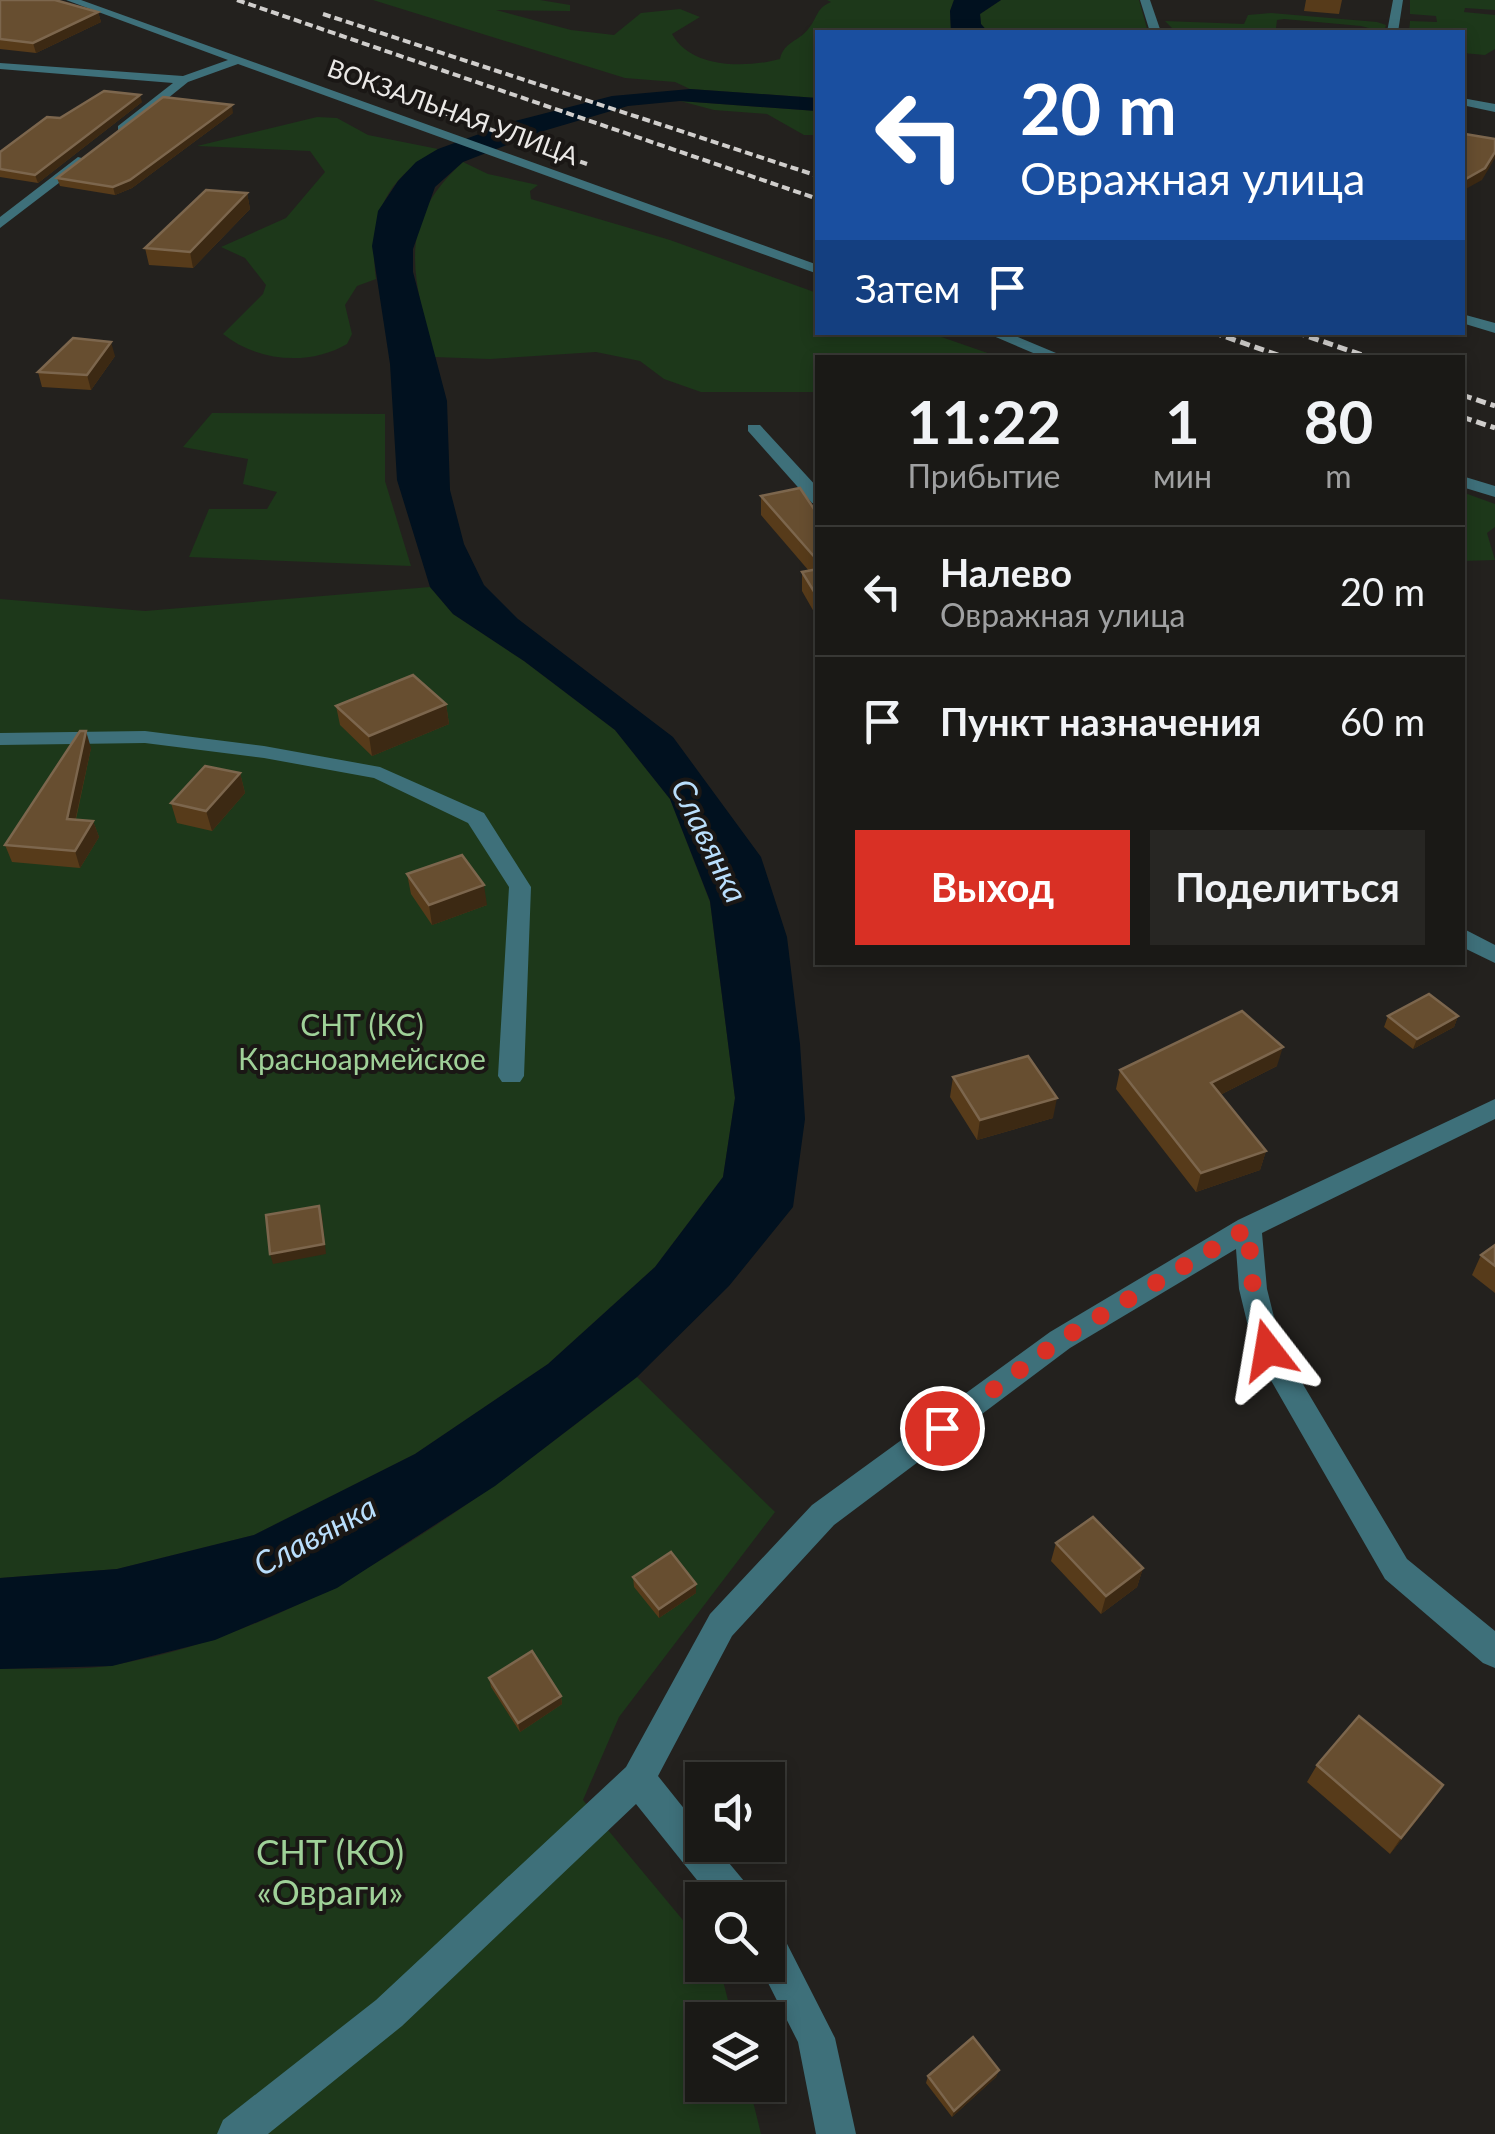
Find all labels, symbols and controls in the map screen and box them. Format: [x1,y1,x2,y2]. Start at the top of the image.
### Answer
street label: ВОКЗАЛЬНАЯ УЛИЦА [324,52,583,170]
text: 20 m [1020,66,1177,150]
icon: left [855,70,985,200]
text: Овражная улица [1020,151,1365,205]
icon: arrive [980,260,1035,315]
text: Затем [855,265,960,311]
text: 11:22 [907,385,1061,457]
text: 1 [1165,385,1200,457]
text: 80 [1304,385,1373,457]
text: Прибытие [908,456,1060,495]
text: мин [1153,456,1212,495]
text: m [1325,456,1352,495]
text: Налево [940,549,1072,595]
icon: left [855,564,910,619]
text: 20 m [1340,568,1425,614]
text: Овражная улица [940,595,1186,634]
icon: arrive [855,694,910,749]
text: Пункт назначения [940,698,1261,744]
text: 60 m [1340,698,1425,744]
water label: Славянка [664,772,757,909]
button: Выход [855,830,1130,945]
button: Поделиться [1150,830,1425,945]
park label: СНТ (КС) Красноармейское [238,1006,486,1076]
position arrow [1216,1298,1320,1402]
pin [900,1386,985,1471]
icon: arrive [915,1401,970,1456]
water label: Славянка [246,1486,382,1583]
map controls [685,1762,785,2102]
button: sound [685,1762,785,1862]
park label: СНТ (КО) «Овраги» [256,1830,404,1912]
button: search [685,1882,785,1982]
button: layers [685,2002,785,2102]

